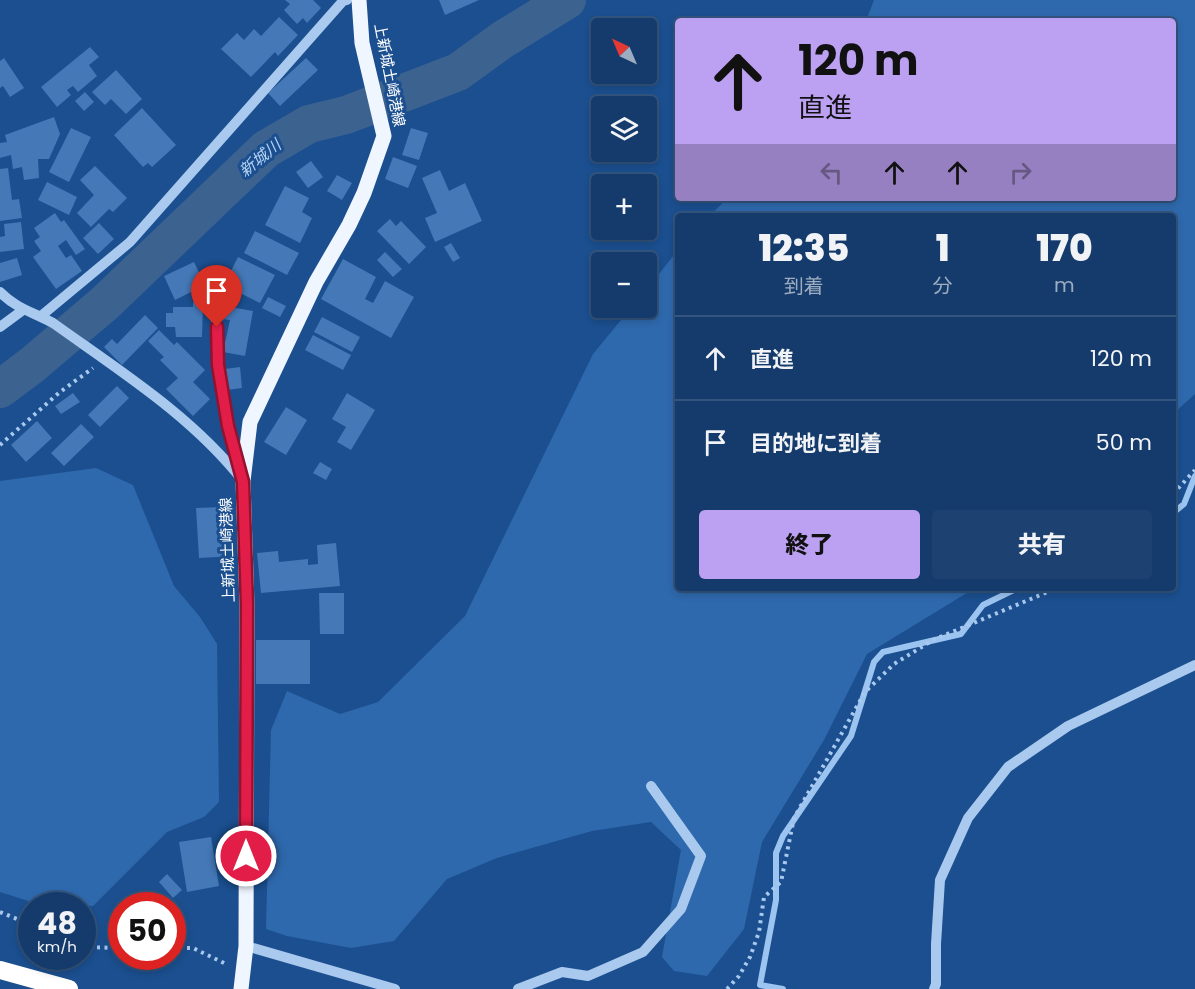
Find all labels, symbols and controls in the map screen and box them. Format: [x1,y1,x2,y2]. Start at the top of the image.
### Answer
north arrow [591,18,657,84]
map controls [591,18,657,318]
street label: 上新城土崎港線 [370,21,410,129]
text: 120 m [798,31,919,90]
icon: ahead [699,42,777,120]
text: 直進 [798,89,852,126]
button: layers [591,96,657,162]
water label: 新城川 [234,133,287,182]
icon: left [815,156,848,189]
icon: ahead [878,156,911,189]
icon: ahead [941,156,974,189]
icon: right [1004,156,1037,189]
button: + [591,174,657,240]
text: 12:35 [758,223,849,274]
text: 1 [936,223,950,274]
text: 170 [1036,223,1093,274]
button: − [591,252,657,318]
pin [191,265,242,327]
text: m [1054,271,1075,299]
text: 到着 [784,272,824,300]
text: 分 [933,272,953,300]
icon: arrive [200,274,233,307]
icon: ahead [699,342,732,375]
text: 120 m [1090,343,1152,374]
text: 直進 [750,344,794,375]
icon: arrive [699,426,732,459]
text: 50 m [1096,427,1152,458]
text: 目的地に到着 [750,428,882,459]
street label: 上新城土崎港線 [215,497,239,603]
button: 終了 [699,510,920,579]
button: 共有 [932,510,1152,579]
position arrow [214,824,278,888]
speed limit sign: 50 [108,892,186,970]
text: 48 [37,902,77,945]
text: km/h [37,936,77,957]

